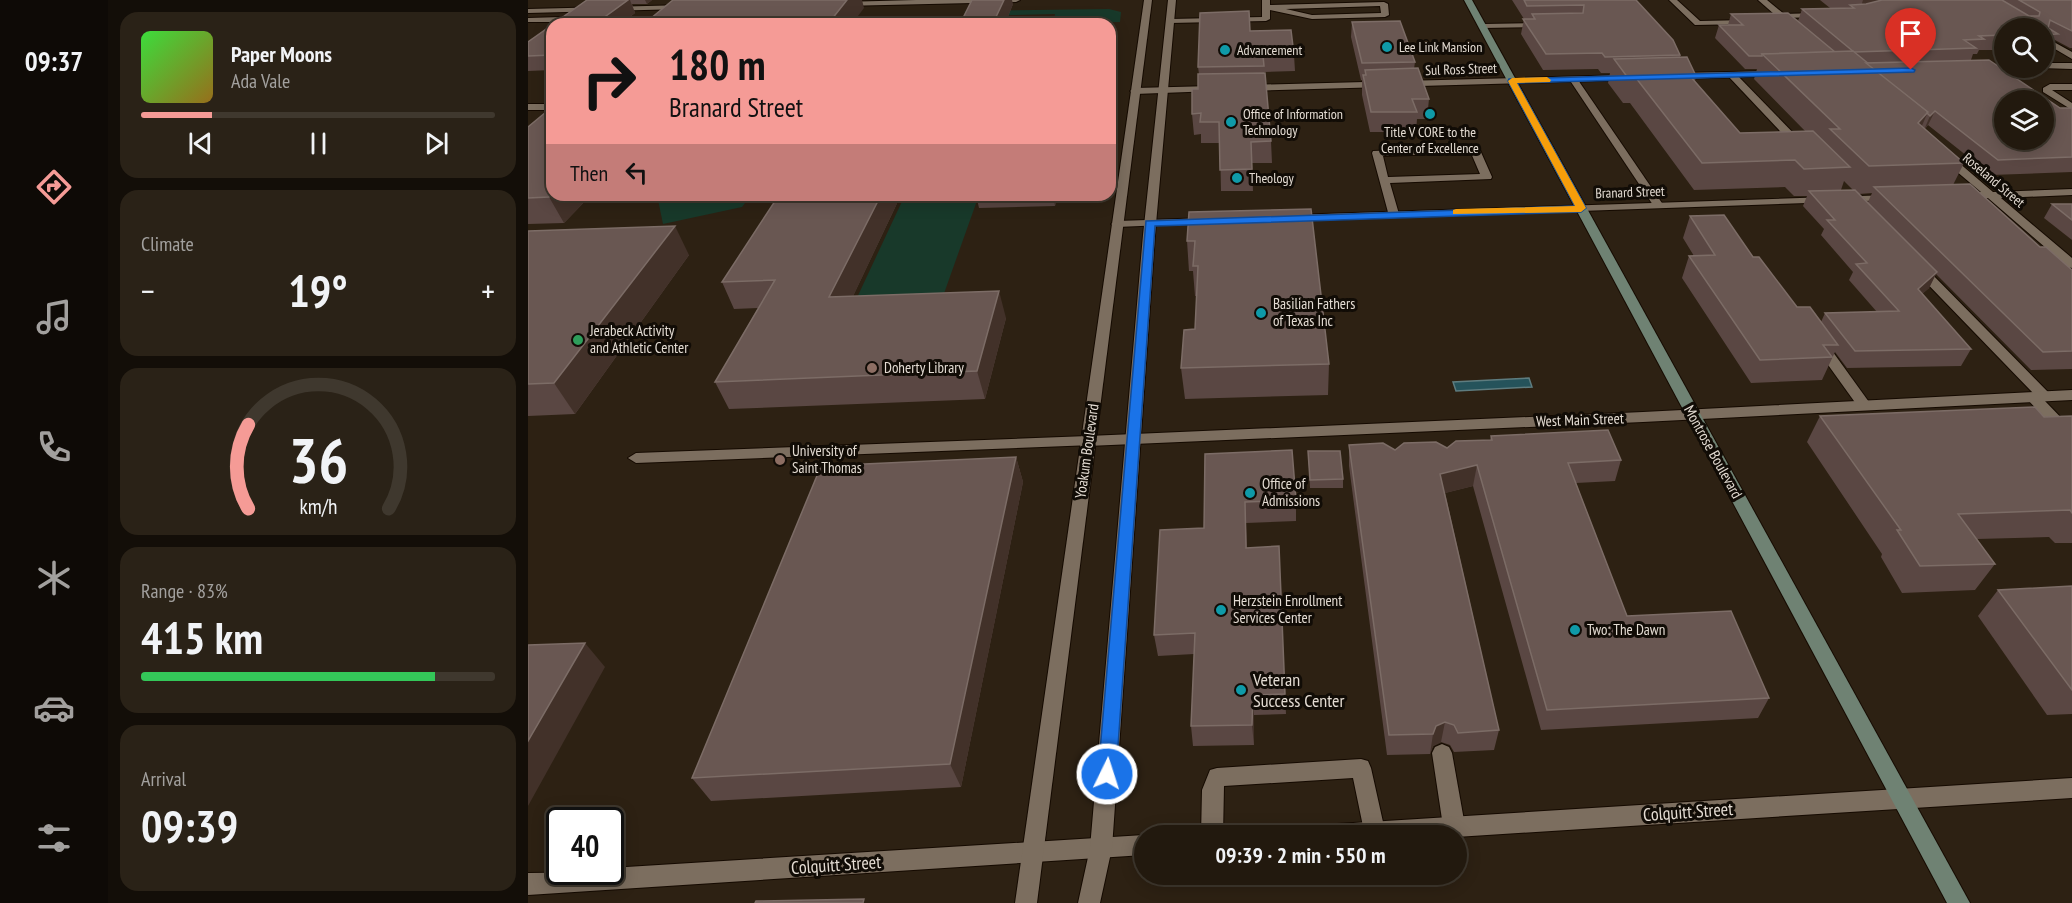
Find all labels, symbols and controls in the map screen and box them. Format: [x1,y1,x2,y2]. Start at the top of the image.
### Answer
pin [1885,8,1936,70]
icon: arrive [1894,17,1927,50]
map controls [1994,18,2054,150]
button: search [1994,18,2054,78]
text: 180 m [669,37,766,92]
place label: Lee Link Mansion [1399,38,1482,56]
text: Paper Moons [231,40,332,68]
marker: Lee Link Mansion [1380,40,1394,54]
place label: Advancement [1237,41,1302,59]
icon: right [570,42,648,120]
marker: Advancement [1218,43,1232,57]
text: 09:37 [25,44,83,78]
street label: Sul Ross Street [1425,59,1497,79]
text: Ada Vale [231,68,290,94]
text: Branard Street [669,90,803,124]
button: layers [1994,90,2054,150]
place label: Office of Information Technology [1243,105,1343,139]
marker: Title V CORE to the Center of Excellence [1423,107,1437,121]
marker: Office of Information Technology [1224,115,1238,129]
place label: Title V CORE to the Center of Excellence [1381,123,1479,157]
icon: previous [184,127,217,160]
icon: pause [302,127,335,160]
icon: next [420,127,453,160]
street label: Roseland Street [1959,149,2029,211]
icon: left [620,156,653,189]
text: Then [570,159,608,187]
icon: directions [33,166,75,208]
place label: Theology [1249,169,1294,187]
marker: Theology [1230,171,1244,185]
street label: Branard Street [1595,182,1665,202]
text: Climate [141,231,194,257]
text: 19° [288,261,348,319]
text: − [141,269,155,312]
text: + [481,269,495,312]
place label: Basilian Fathers of Texas Inc [1273,294,1355,330]
icon: music [33,296,75,338]
marker: Basilian Fathers of Texas Inc [1254,306,1268,320]
place label: Jerabeck Activity and Athletic Center [589,321,689,357]
marker: Jerabeck Activity and Athletic Center [571,333,585,347]
place label: Doherty Library [884,358,964,377]
marker: Doherty Library [865,361,879,375]
street label: Yoakum Boulevard [1070,402,1103,499]
street label: Montrose Boulevard [1680,402,1747,502]
street label: West Main Street [1536,408,1624,431]
text: 36 [288,419,348,500]
icon: phone [33,426,75,468]
place label: University of Saint Thomas [792,441,862,477]
marker: University of Saint Thomas [773,453,787,467]
place label: Office of Admissions [1262,474,1320,510]
marker: Office of Admissions [1243,486,1257,500]
text: km/h [299,492,337,520]
icon: climate [33,557,75,599]
text: Range · 83% [141,578,228,604]
place label: Herzstein Enrollment Services Center [1233,591,1342,627]
marker: Herzstein Enrollment Services Center [1214,603,1228,617]
text: 415 km [141,608,263,666]
place label: Two: The Dawn [1587,620,1665,639]
marker: Two: The Dawn [1568,623,1582,637]
place label: Veteran Success Center [1252,668,1344,712]
marker: Veteran Success Center [1234,683,1248,697]
icon: car [33,687,75,729]
position arrow [1075,742,1139,806]
text: Arrival [141,766,186,792]
text: 09:39 [141,796,238,854]
street label: Colquitt Street [1642,797,1734,826]
speed limit sign: 40 [546,807,624,885]
icon: filters [33,817,75,859]
text: 09:39 · 2 min · 550 m [1215,841,1386,869]
street label: Colquitt Street [790,850,882,879]

